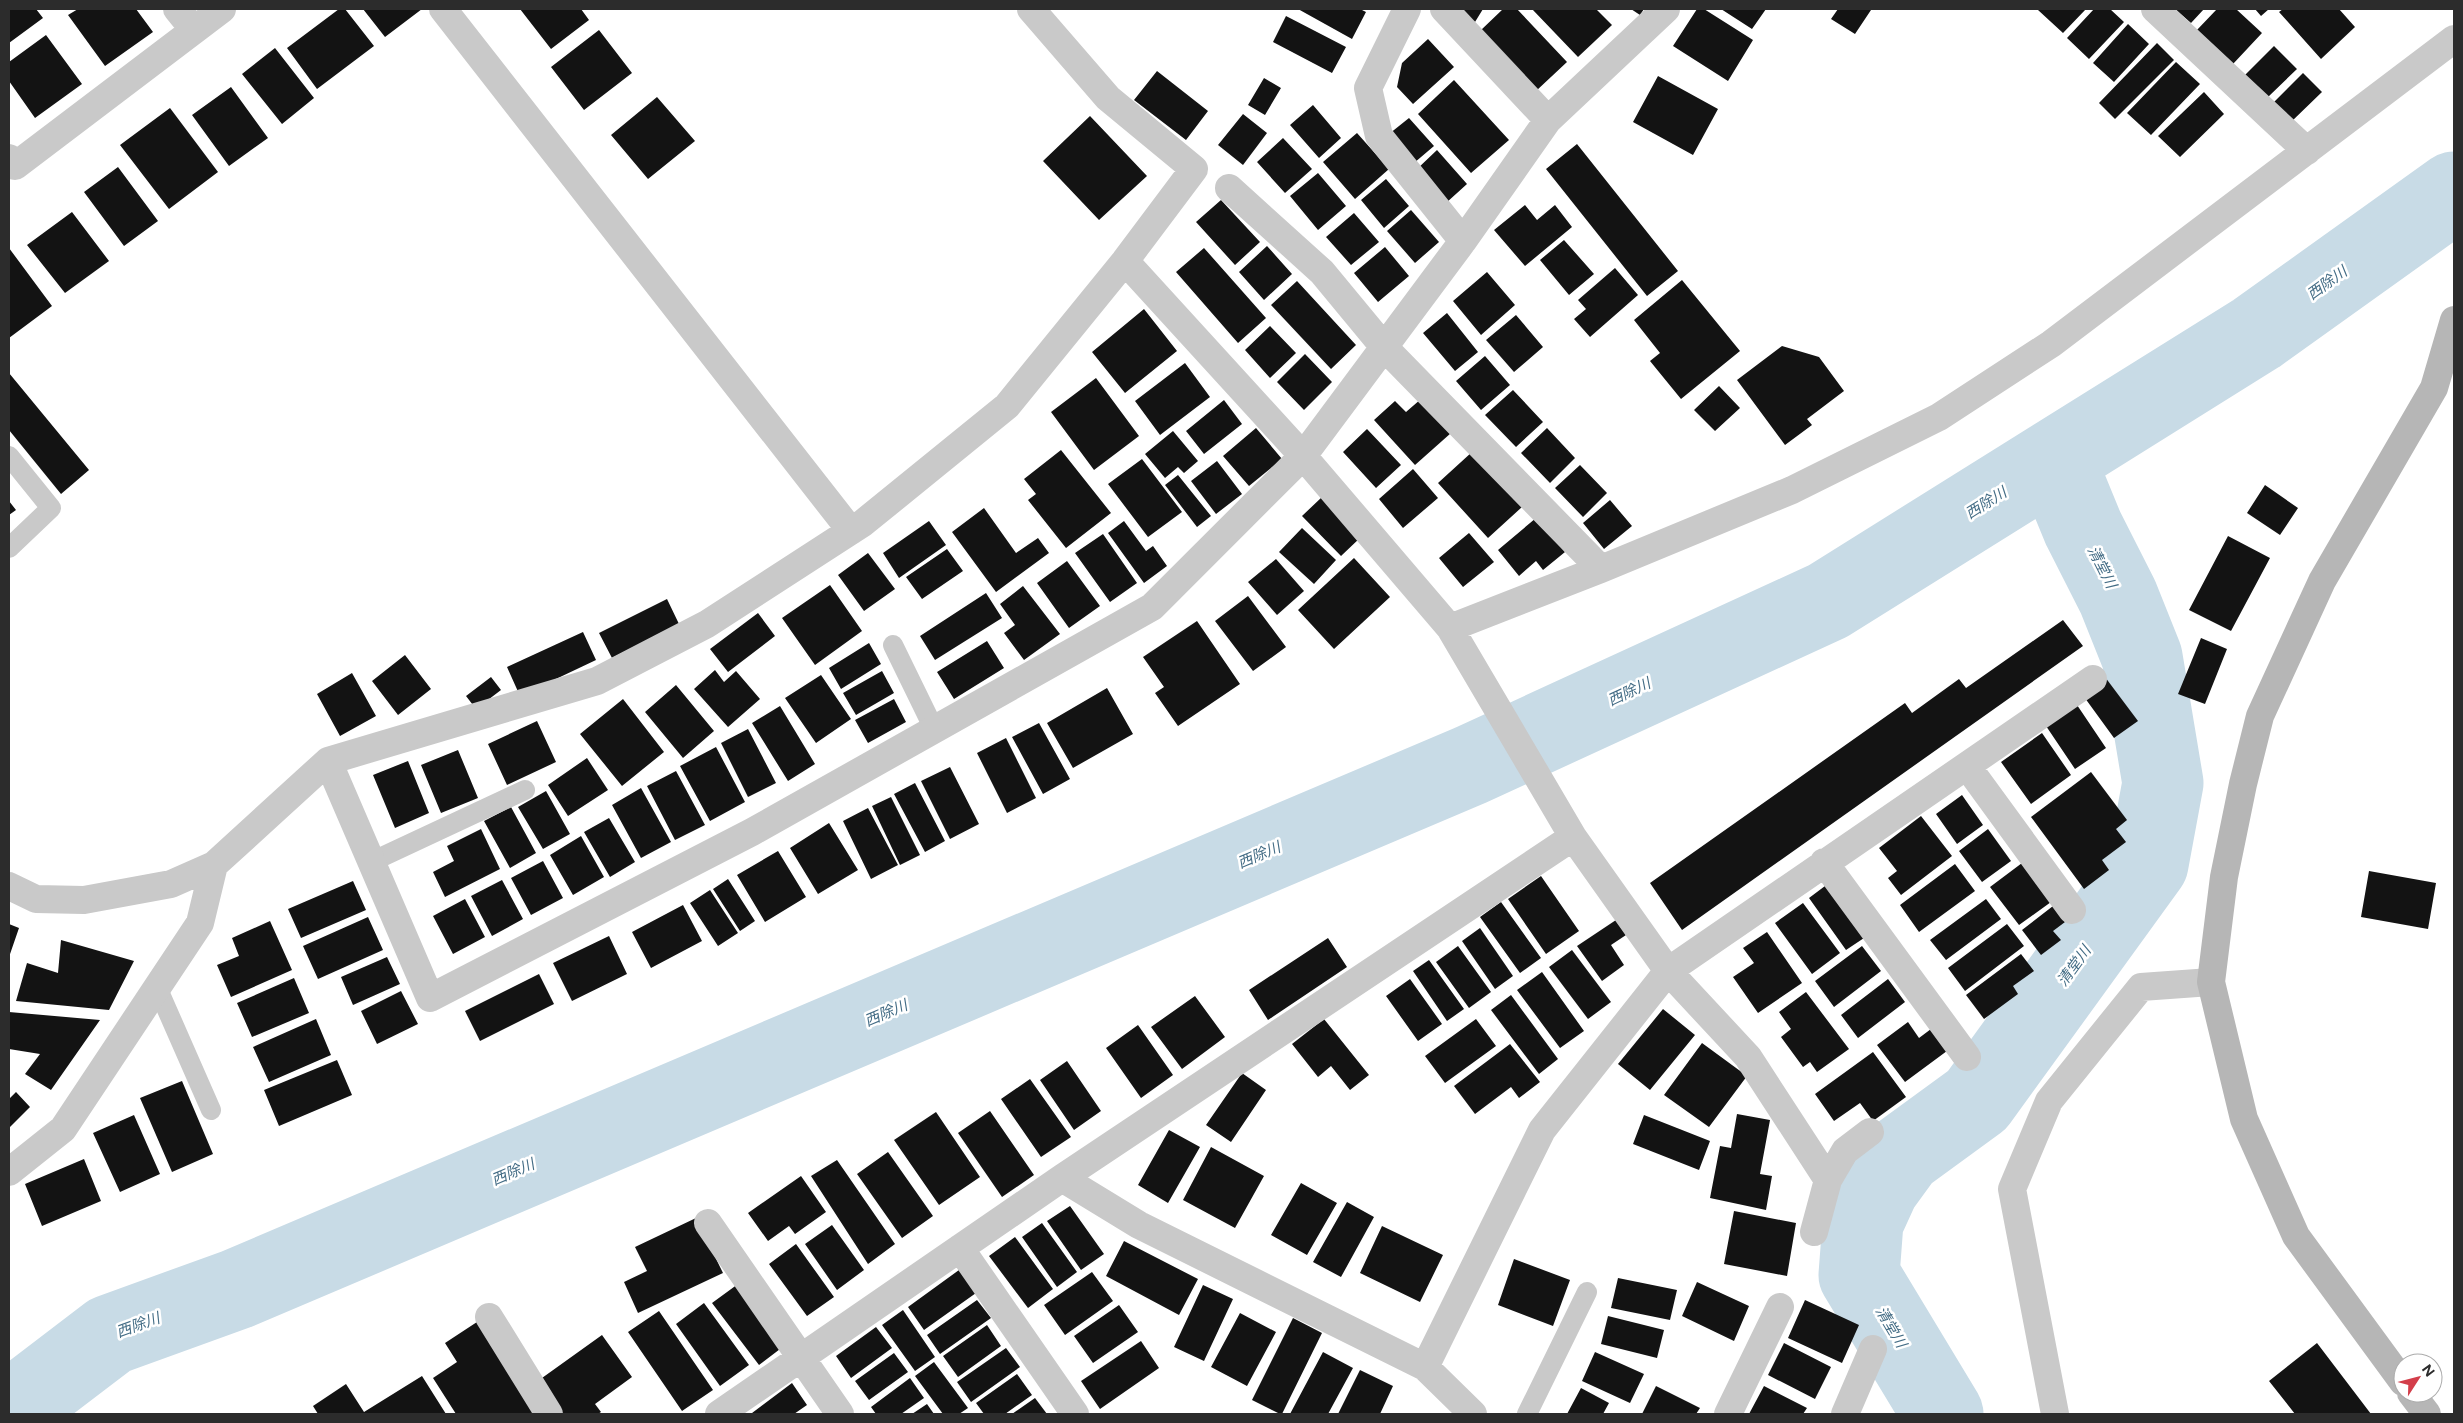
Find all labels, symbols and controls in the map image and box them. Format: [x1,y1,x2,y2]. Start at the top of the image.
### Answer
water label: 西除川 [2304,261,2352,304]
water label: 西除川 [1962,482,2012,523]
water label: 清堂川 [2084,543,2121,593]
water label: 西除川 [1605,673,1655,710]
water label: 西除川 [1235,837,1285,872]
water label: 清堂川 [2053,941,2096,989]
water label: 西除川 [862,995,912,1030]
water label: 西除川 [489,1154,539,1189]
water label: 清堂川 [1872,1303,1911,1353]
water label: 西除川 [114,1308,164,1341]
north arrow [2393,1353,2443,1403]
text: N [2418,1361,2438,1380]

